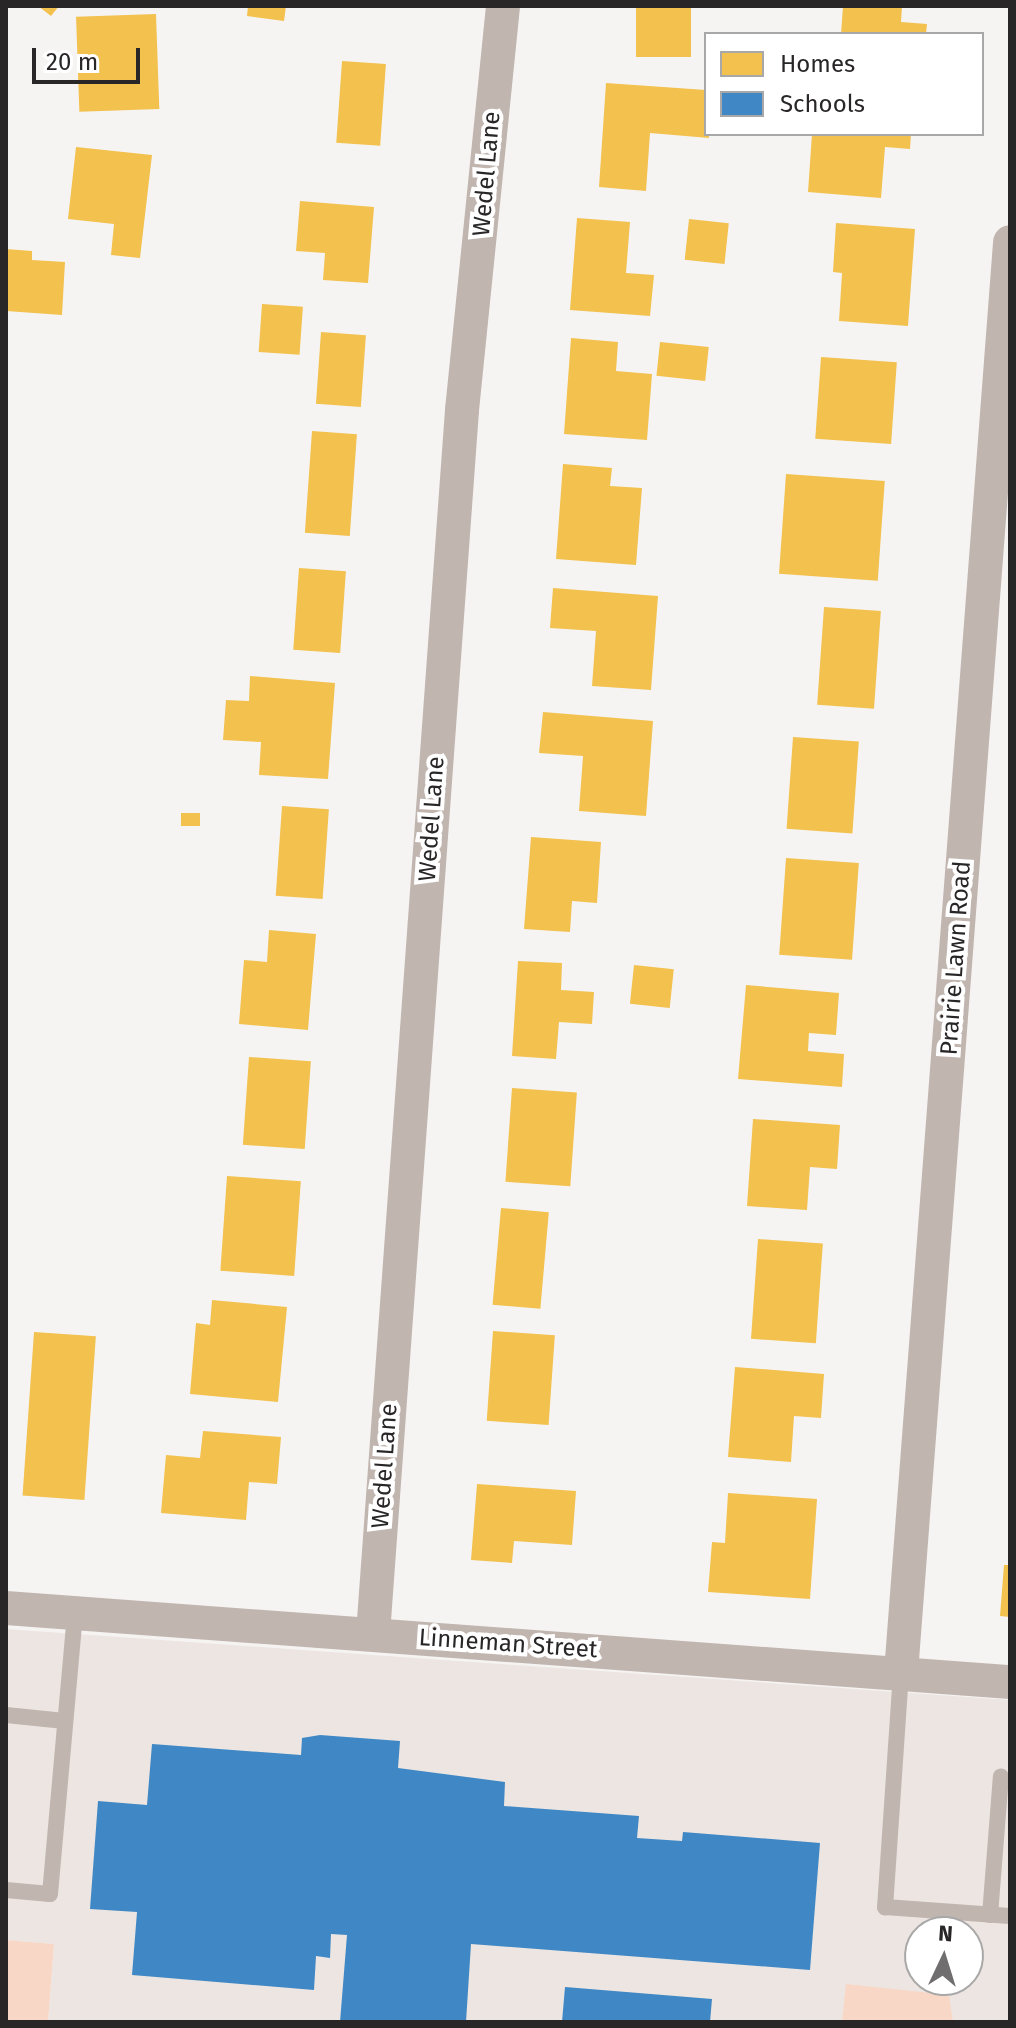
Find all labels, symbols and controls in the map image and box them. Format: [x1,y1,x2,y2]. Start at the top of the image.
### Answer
scale bar [36,32,144,82]
legend [704,32,984,136]
text: 20 m [46,48,98,76]
text: Homes [780,50,855,78]
text: Schools [780,90,865,118]
street label: Wedel Lane [467,110,507,238]
street label: Wedel Lane [413,755,451,883]
street label: Prairie Lawn Road [935,860,977,1056]
street label: Wedel Lane [366,1402,404,1530]
street label: Linneman Street [418,1623,598,1665]
north arrow [904,1916,984,1996]
text: N [937,1920,954,1948]

